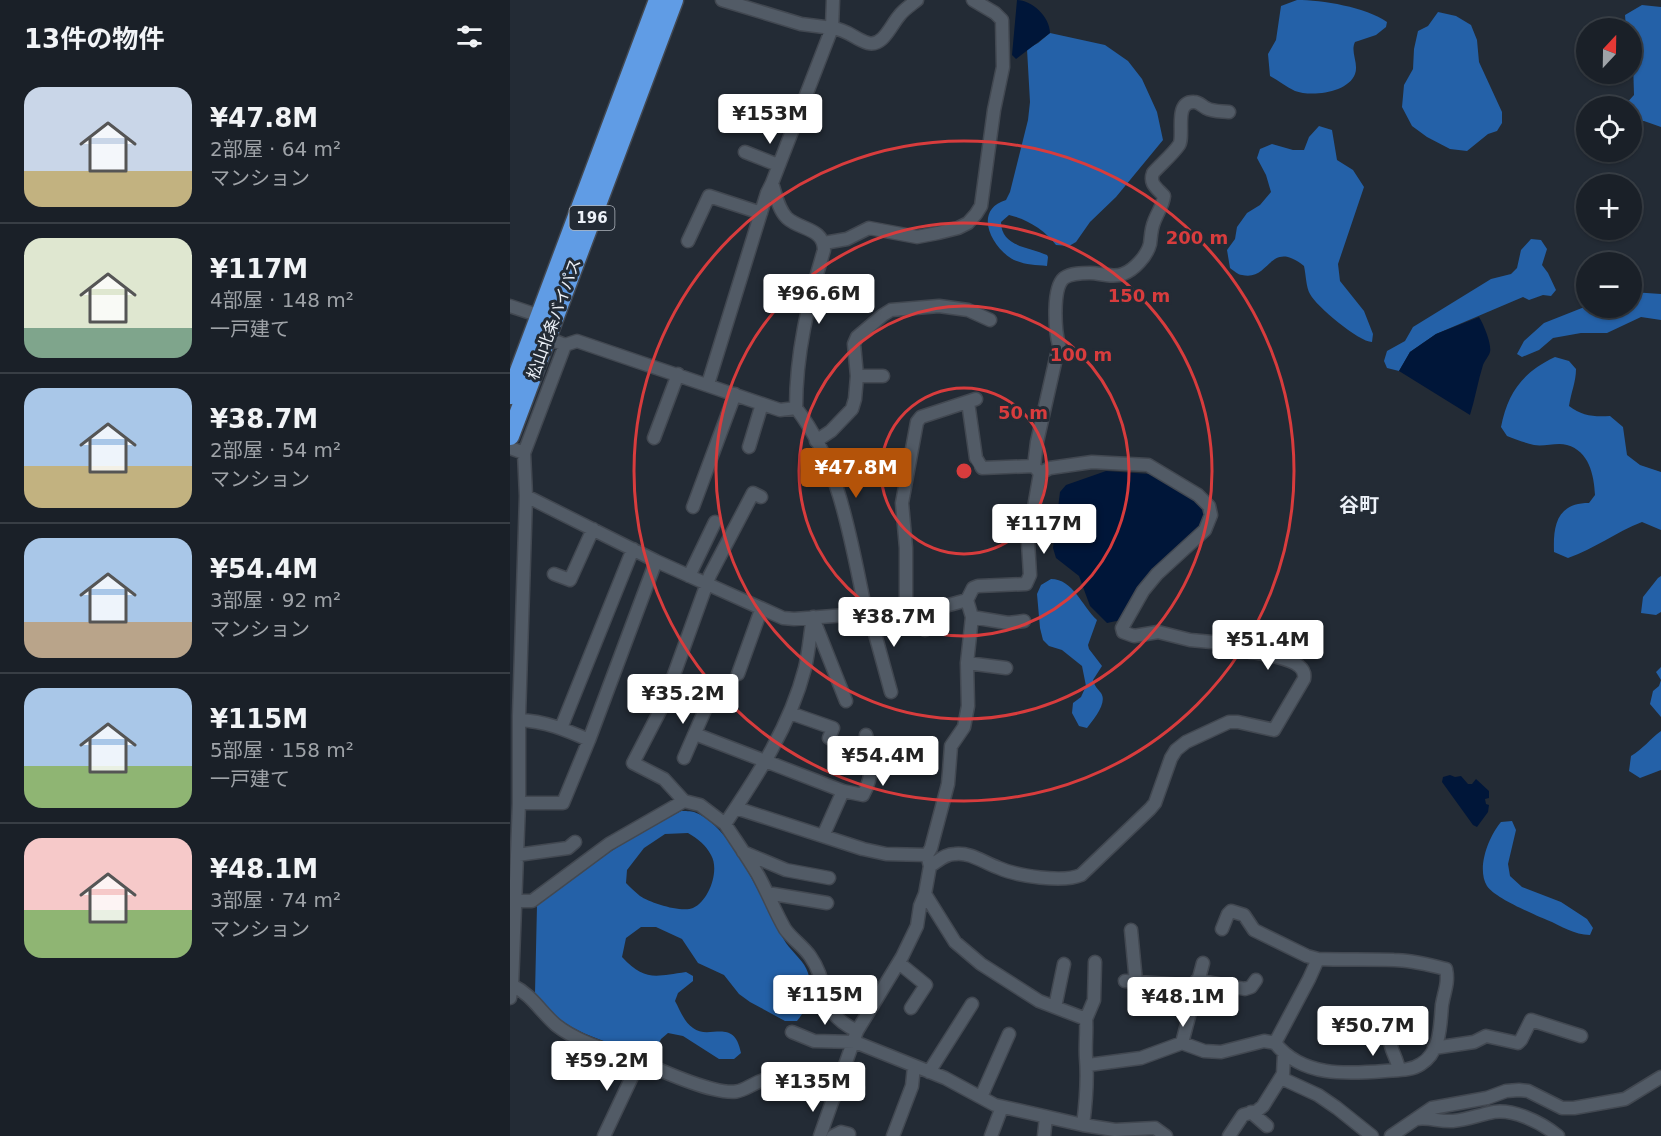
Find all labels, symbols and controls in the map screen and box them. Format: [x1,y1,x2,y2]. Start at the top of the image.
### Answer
north arrow [1576,18,1642,84]
map controls [1576,18,1642,318]
icon: filters [453,20,486,53]
text: 13件の物件 [24,24,164,54]
pin: ¥153M [728,94,812,145]
button: locate [1576,96,1642,162]
text: ¥153M [732,101,808,125]
text: ¥47.8M [210,103,318,133]
icon: home [72,111,144,183]
text: 2部屋 · 64 m² [210,137,341,161]
text: マンション [210,166,310,190]
button: + [1576,174,1642,240]
road number: 196 [570,206,614,230]
text: 200 m [1166,227,1228,248]
button: − [1576,252,1642,318]
text: ¥117M [210,254,308,284]
street label: 松山北条バイパス [523,256,585,382]
icon: home [72,262,144,334]
pin: ¥96.6M [770,274,868,325]
text: ¥96.6M [777,281,861,305]
text: 150 m [1108,285,1170,306]
text: 4部屋 · 148 m² [210,288,354,312]
text: 一戸建て [210,317,290,341]
text: 100 m [1050,344,1112,365]
text: 50 m [998,402,1048,423]
text: ¥38.7M [210,404,318,434]
icon: home [72,412,144,484]
text: 2部屋 · 54 m² [210,438,341,462]
pin: ¥47.8M [807,448,905,499]
text: ¥47.8M [814,455,898,479]
centre of rings [954,461,974,481]
text: マンション [210,467,310,491]
district label: 谷町 [1339,493,1379,517]
pin: ¥117M [1002,504,1086,555]
text: ¥117M [1006,511,1082,535]
text: ¥54.4M [210,554,318,584]
icon: home [72,562,144,634]
text: 3部屋 · 92 m² [210,588,341,612]
pin: ¥38.7M [845,597,943,648]
text: ¥38.7M [852,604,936,628]
text: マンション [210,617,310,641]
pin: ¥51.4M [1219,620,1317,671]
text: ¥51.4M [1226,627,1310,651]
pin: ¥35.2M [634,674,732,725]
text: ¥35.2M [641,681,725,705]
text: ¥115M [210,704,308,734]
icon: home [72,712,144,784]
pin: ¥54.4M [834,736,932,787]
text: 5部屋 · 158 m² [210,738,354,762]
text: ¥54.4M [841,743,925,767]
text: 一戸建て [210,767,290,791]
text: ¥48.1M [210,854,318,884]
icon: home [72,862,144,934]
text: 3部屋 · 74 m² [210,888,341,912]
text: マンション [210,917,310,941]
pin: ¥115M [783,975,867,1026]
pin: ¥48.1M [1134,977,1232,1028]
text: ¥115M [787,982,863,1006]
text: ¥48.1M [1141,984,1225,1008]
pin: ¥50.7M [1324,1006,1422,1057]
text: ¥50.7M [1331,1013,1415,1037]
pin: ¥59.2M [558,1041,656,1092]
text: ¥59.2M [565,1048,649,1072]
pin: ¥135M [771,1062,855,1113]
text: ¥135M [775,1069,851,1093]

